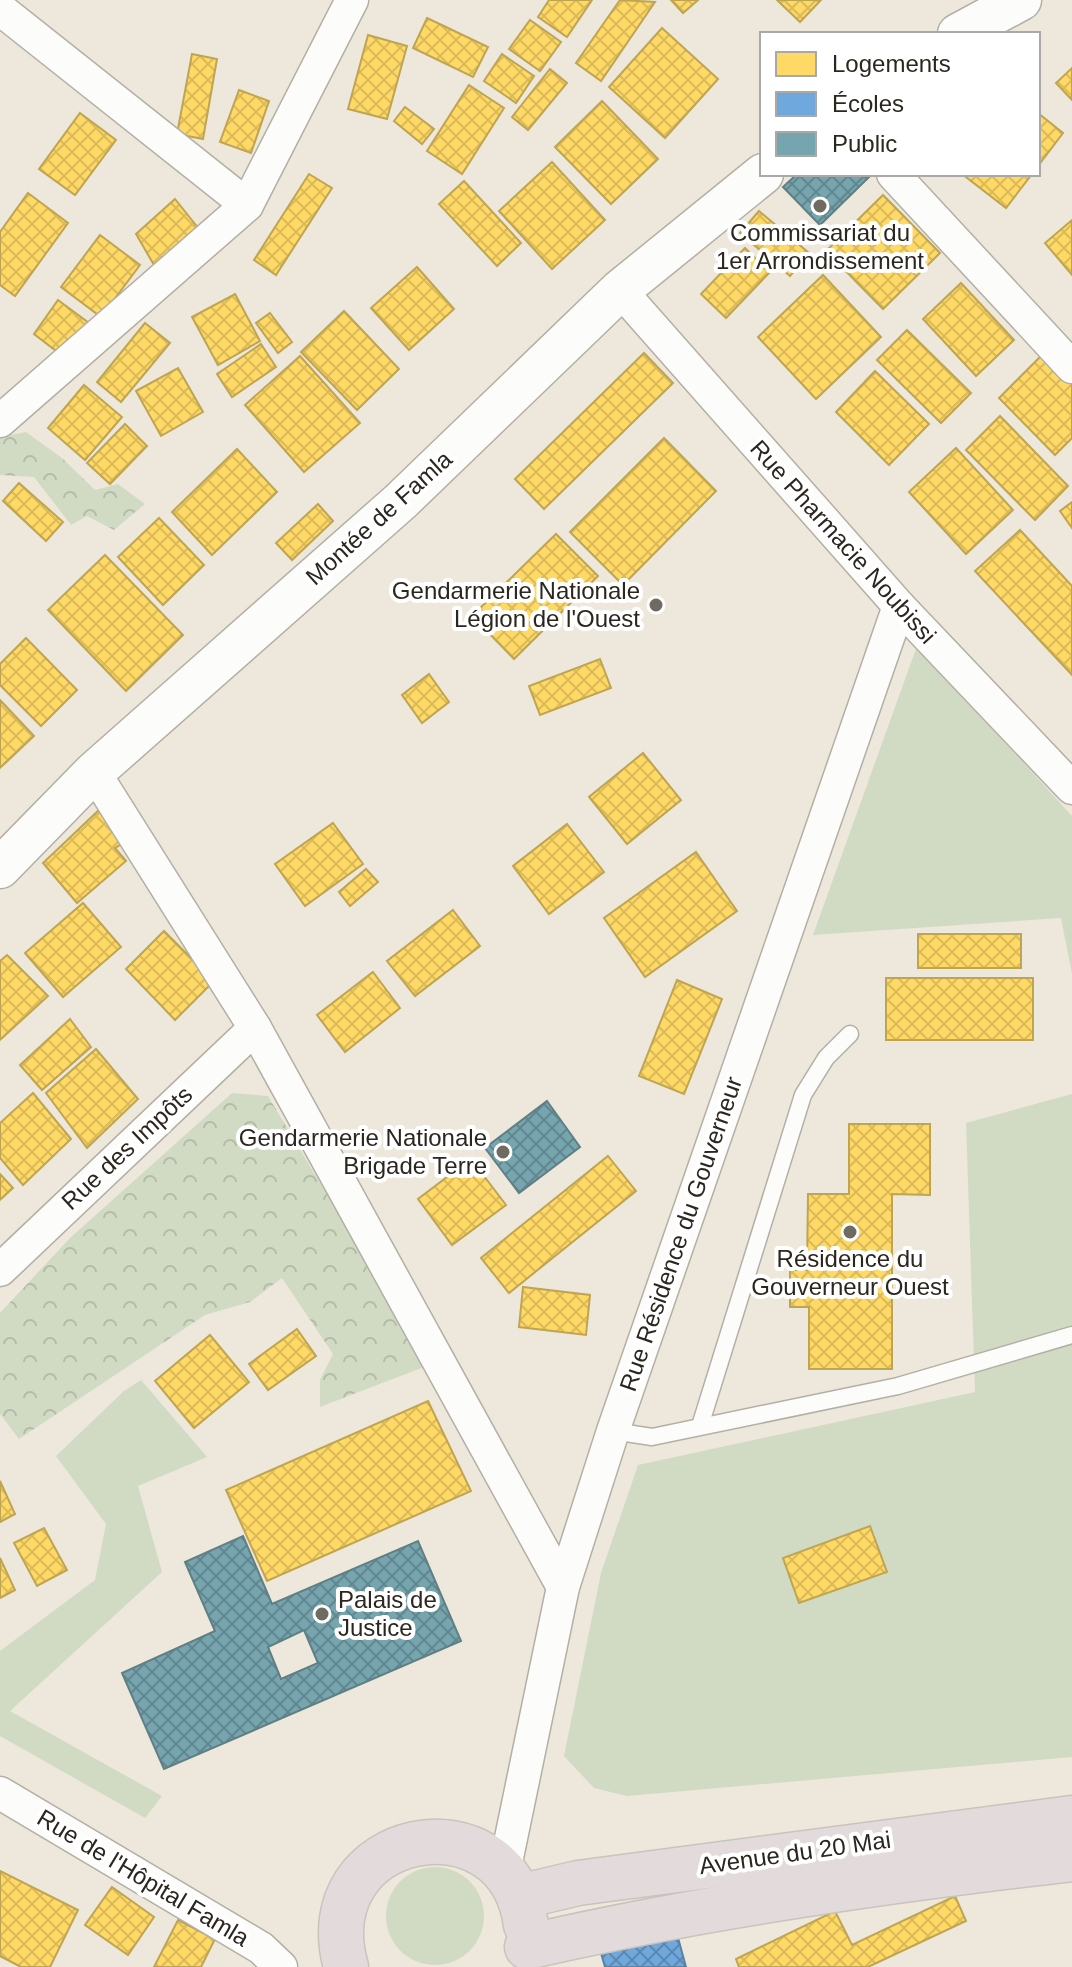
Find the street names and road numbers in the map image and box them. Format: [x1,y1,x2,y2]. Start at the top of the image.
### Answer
street label: Rue Pharmacie Noubissi [745,434,942,649]
street label: Montée de Famla [300,445,458,590]
street label: Rue Résidence du Gouverneur [614,1073,747,1395]
street label: Rue des Impôts [56,1080,197,1215]
street label: Rue de l'Hôpital Famla [33,1804,254,1952]
street label: Avenue du 20 Mai [697,1826,892,1879]

